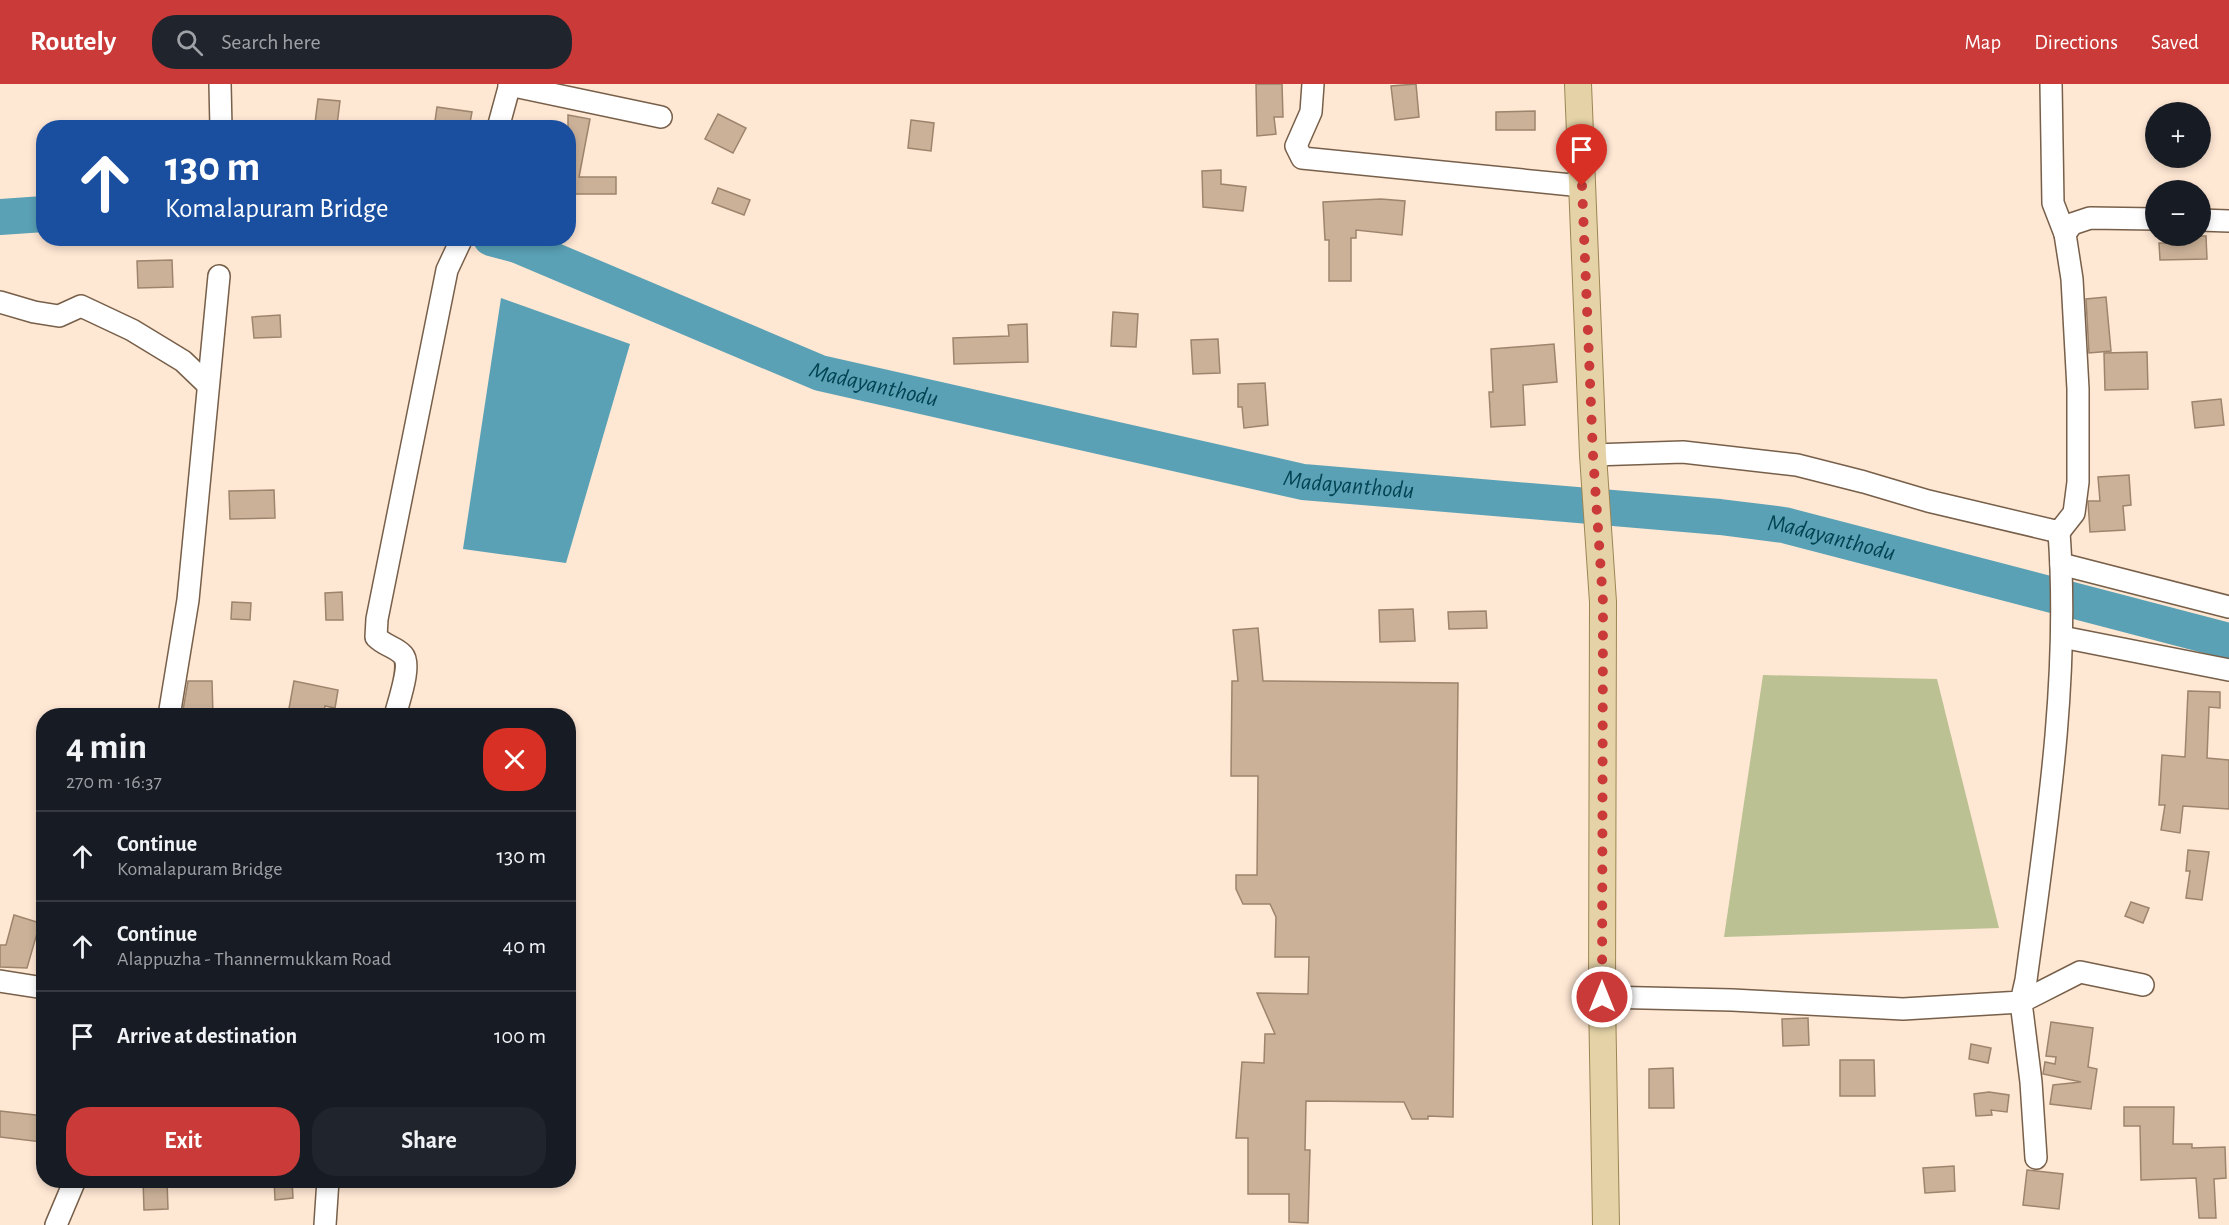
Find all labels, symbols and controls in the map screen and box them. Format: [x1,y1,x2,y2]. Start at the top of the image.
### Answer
search box [152,15,572,69]
icon: search [173,26,206,59]
text: Routely [30,28,116,56]
text: Search here [221,31,321,53]
text: Map [1965,32,2001,53]
text: Directions [2034,32,2118,53]
text: Saved [2151,32,2199,53]
map controls [2145,102,2211,246]
button: + [2145,102,2211,168]
pin [1556,124,1607,186]
icon: arrive [1565,133,1598,166]
icon: ahead [66,144,144,222]
text: 130 m [165,146,260,188]
button: − [2145,180,2211,246]
text: Komalapuram Bridge [165,195,388,222]
water label: Madayanthodu [806,358,940,411]
water label: Madayanthodu [1281,466,1415,503]
water label: Madayanthodu [1766,511,1898,566]
button: close [483,728,546,791]
text: 4 min [66,729,147,765]
text: 270 m · 16:37 [66,772,162,792]
text: Continue [117,833,197,855]
icon: ahead [66,840,99,873]
text: 130 m [497,845,546,867]
text: Komalapuram Bridge [117,859,282,879]
text: Continue [117,923,197,945]
icon: ahead [66,930,99,963]
text: 40 m [503,935,546,957]
text: Alappuzha - Thannermukkam Road [117,949,391,969]
position arrow [1570,965,1634,1029]
icon: arrive [66,1020,99,1053]
text: Arrive at destination [117,1025,297,1047]
text: 100 m [494,1025,546,1047]
button: Exit [66,1107,300,1176]
button: Share [312,1107,546,1176]

